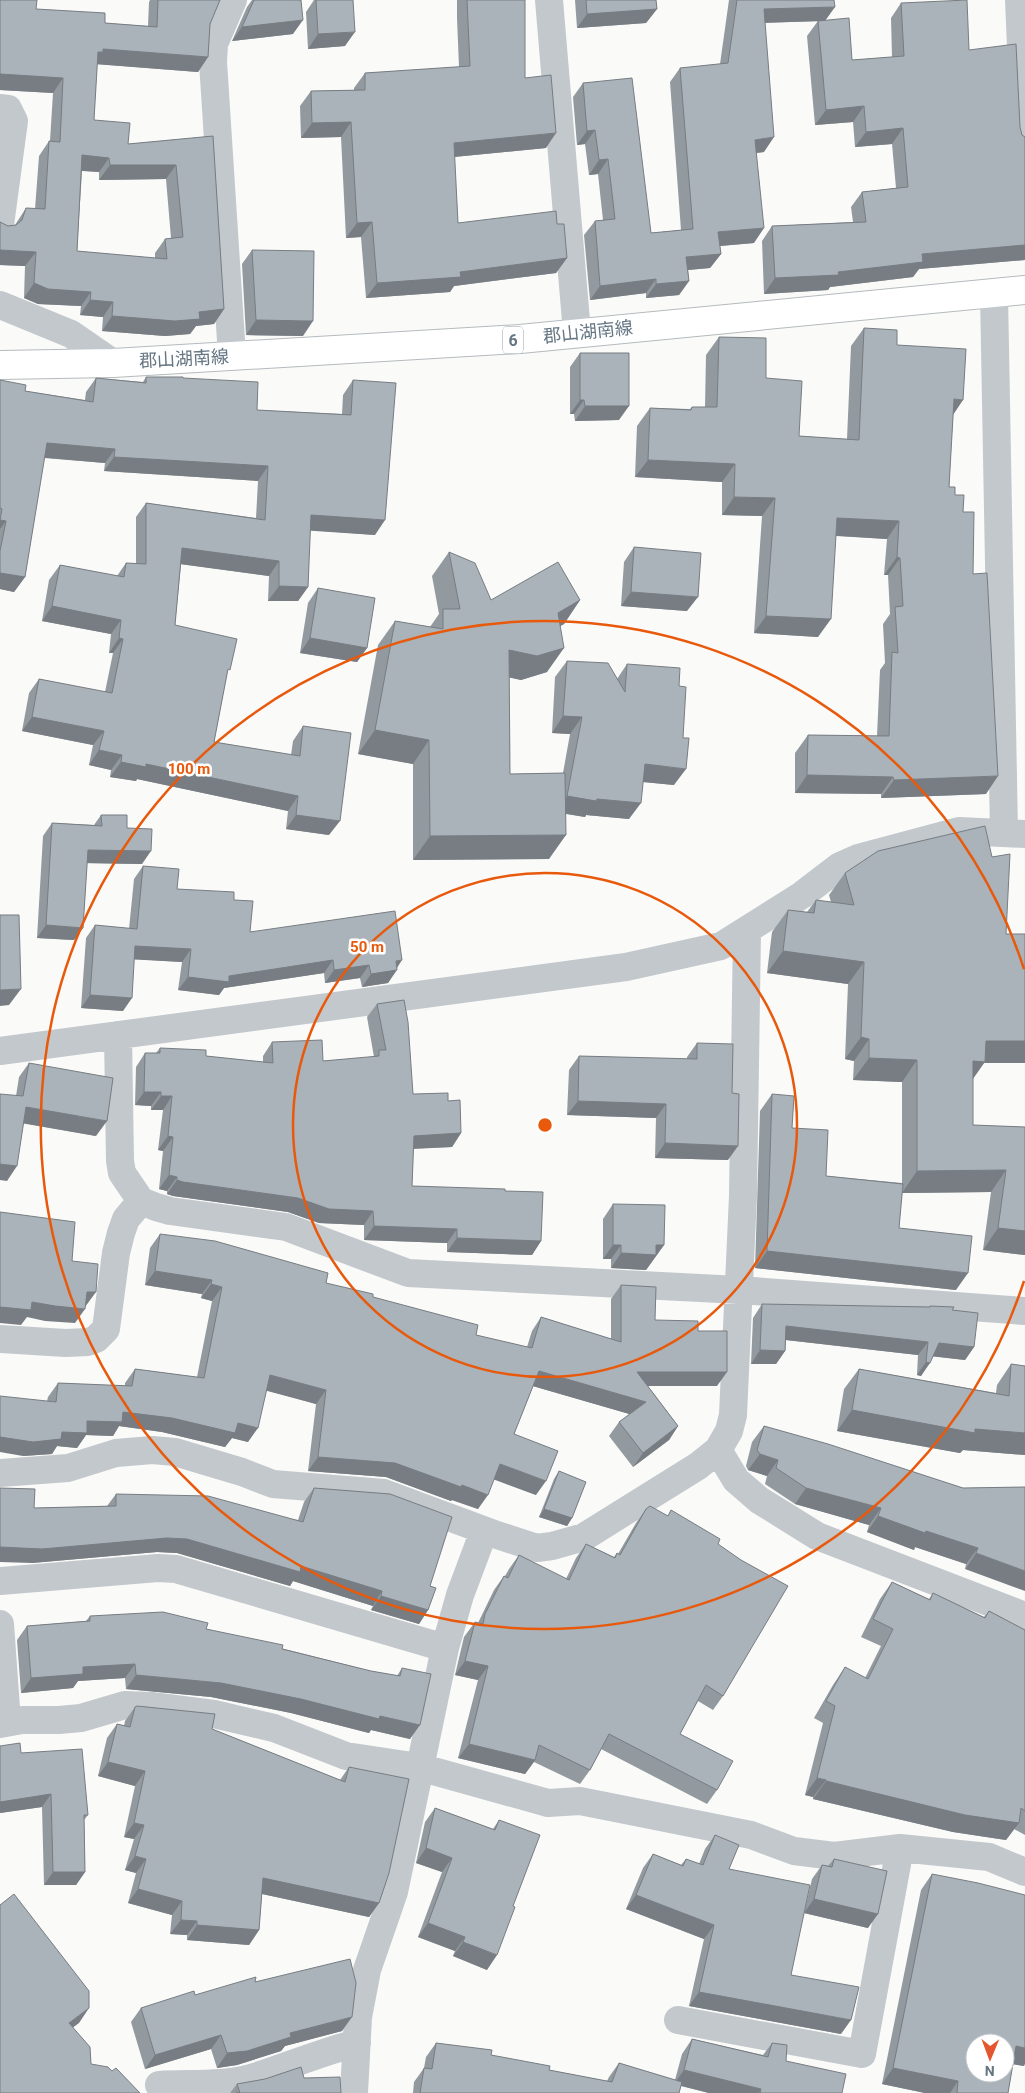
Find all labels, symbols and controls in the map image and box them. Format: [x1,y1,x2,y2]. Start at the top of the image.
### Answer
street label: 郡山湖南線 [542,316,634,347]
road number: 6 [503,326,523,354]
street label: 郡山湖南線 [138,346,229,371]
text: 100 m [168,760,210,778]
text: 50 m [350,938,384,956]
centre of rings [536,1116,554,1134]
north arrow [965,2033,1015,2083]
text: N [985,2063,995,2079]

